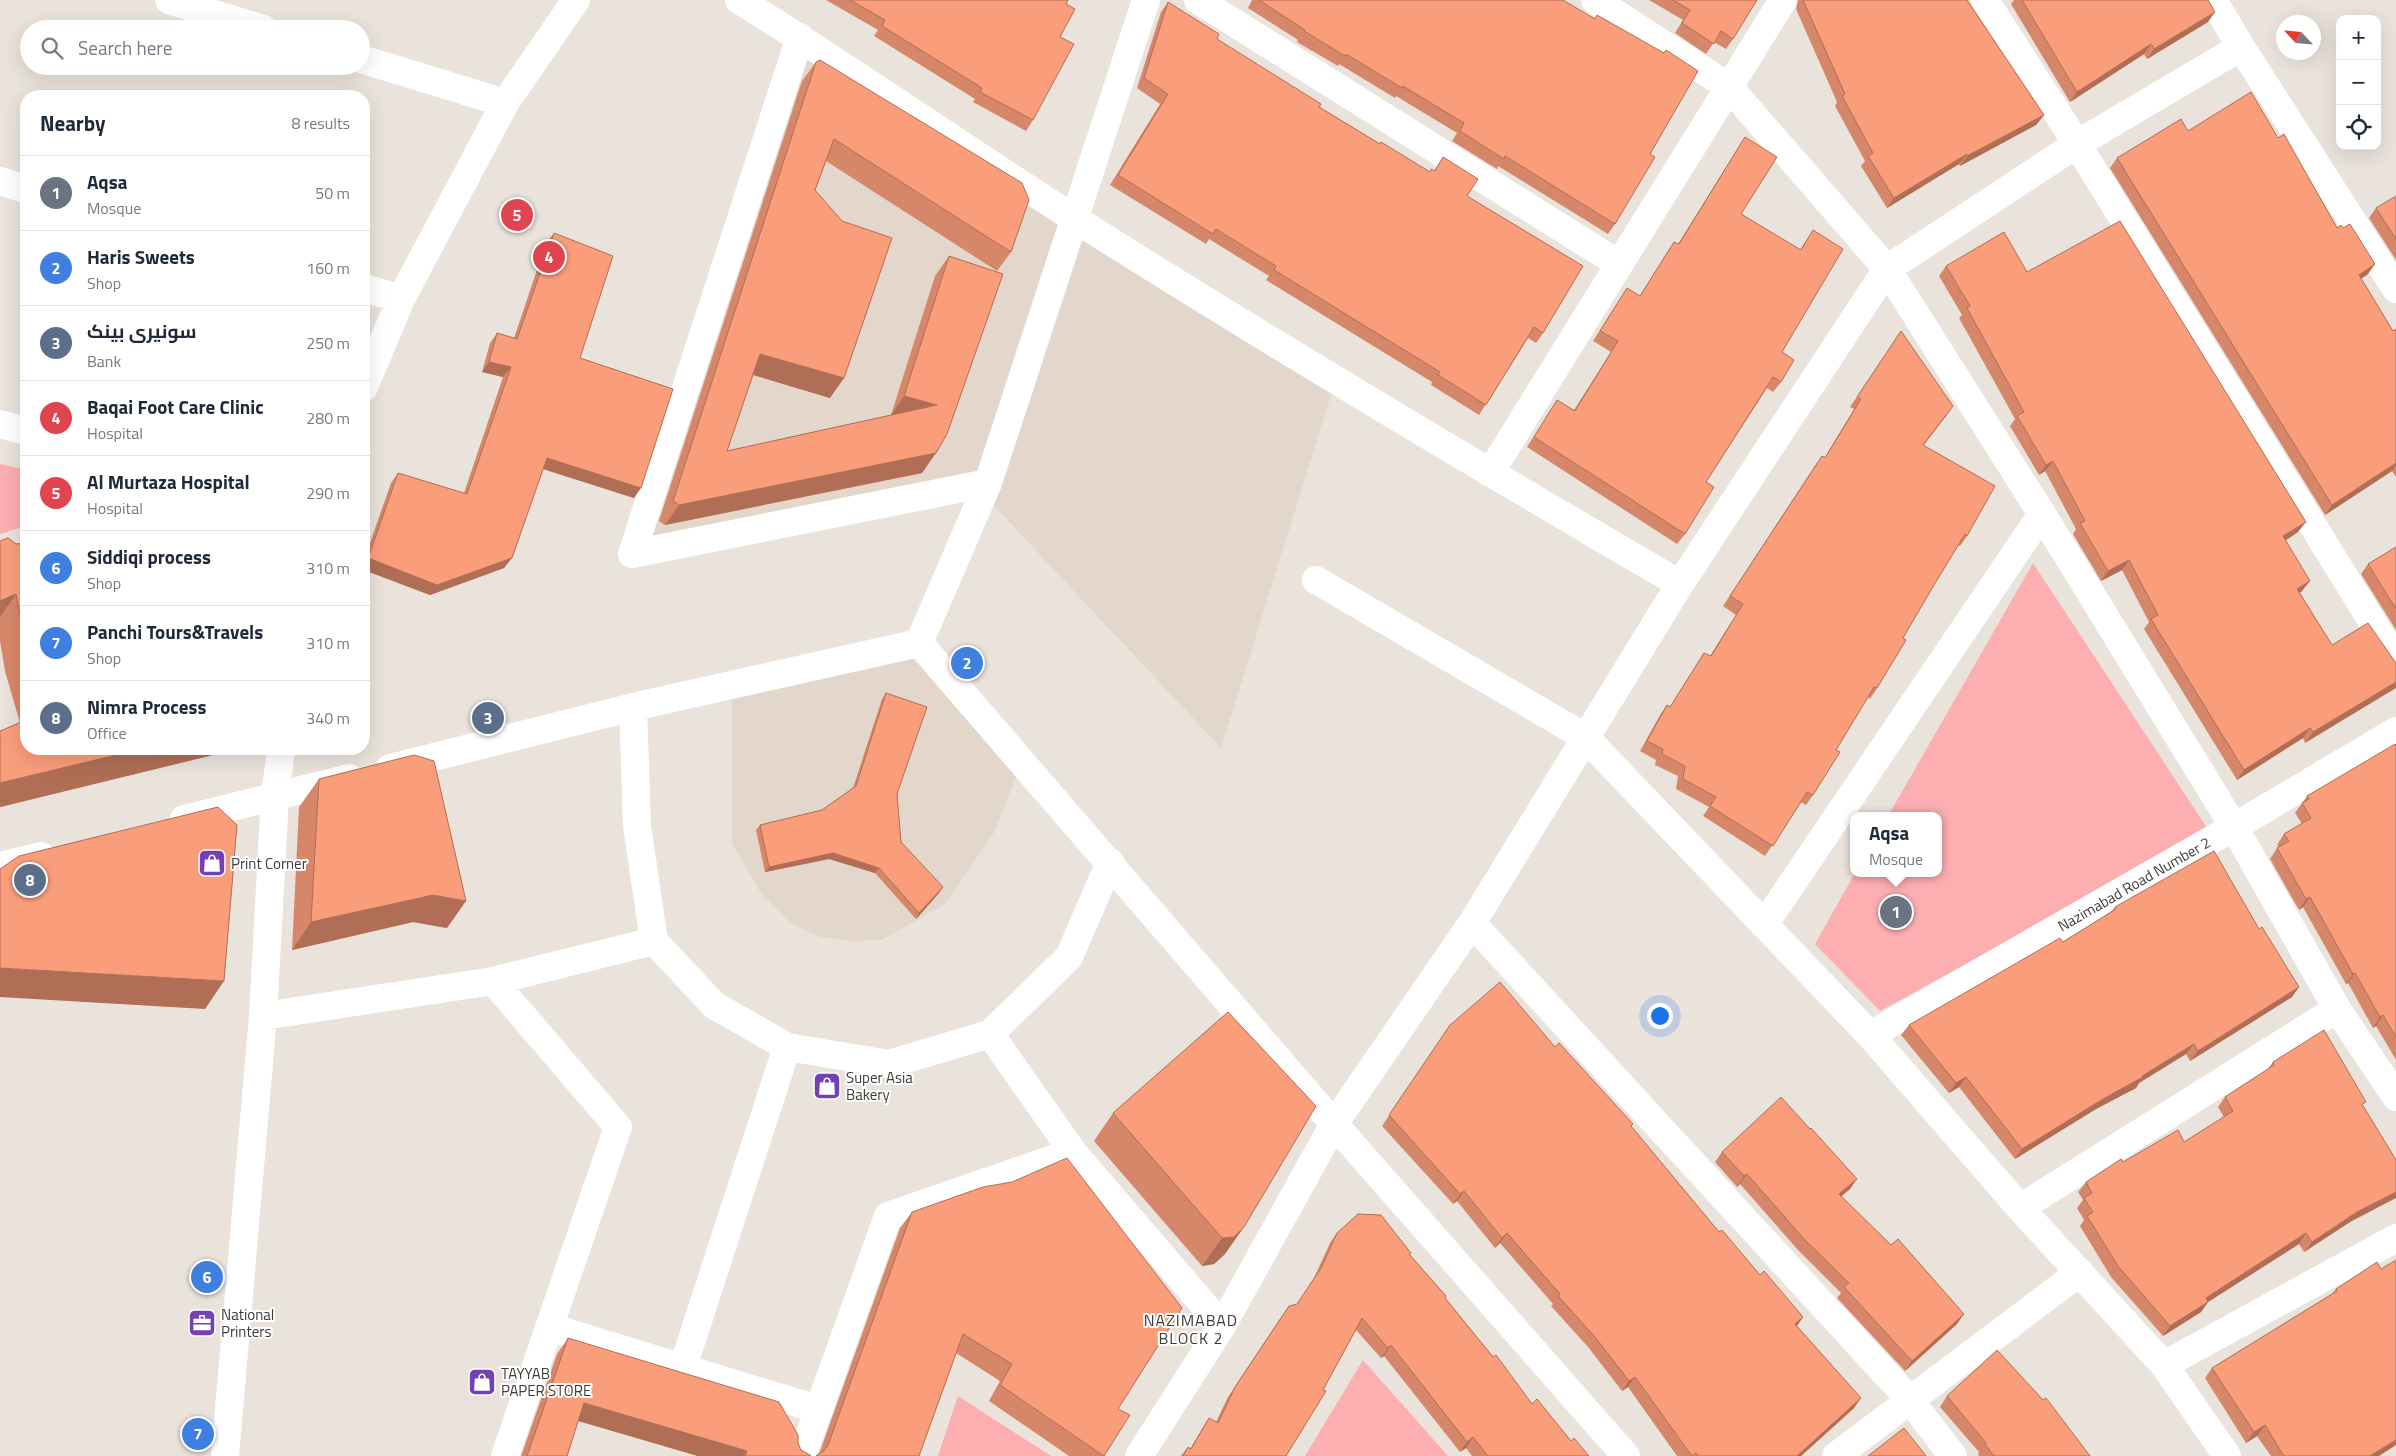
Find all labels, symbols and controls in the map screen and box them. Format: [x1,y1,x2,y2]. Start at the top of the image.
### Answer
north arrow [2276,15,2321,60]
map controls [2336,15,2381,150]
button: + [2336,15,2381,60]
search box [20,20,370,75]
text: Search here [78,33,172,62]
icon: search [38,34,66,62]
button: − [2336,60,2381,105]
button: locate [2336,105,2381,150]
text: Nearby [40,107,105,139]
text: 8 results [291,111,350,135]
text: Aqsa [87,167,127,196]
text: 1 [52,181,60,205]
text: 50 m [315,181,350,205]
text: Mosque [87,196,141,220]
pin: 5 [501,196,533,234]
pin: 4 [533,238,565,276]
text: Haris Sweets [87,242,195,271]
text: 2 [52,256,60,280]
text: 160 m [306,256,350,280]
text: Shop [87,271,121,295]
text: سونیری بینک [87,316,197,345]
text: 3 [52,331,60,355]
text: 250 m [306,331,350,355]
text: Bank [87,349,121,373]
text: Baqai Foot Care Clinic [87,392,264,421]
text: 4 [52,406,60,430]
text: 280 m [306,406,350,430]
text: Hospital [87,421,143,445]
text: Al Murtaza Hospital [87,467,250,496]
text: 5 [52,481,60,505]
text: 290 m [306,481,350,505]
text: Hospital [87,496,143,520]
text: Siddiqi process [87,542,211,571]
text: 6 [52,556,60,580]
text: 310 m [306,556,350,580]
text: Shop [87,571,121,595]
text: Panchi Tours&Travels [87,617,263,646]
text: 7 [52,631,60,655]
text: 310 m [306,631,350,655]
pin: 2 [951,644,983,682]
text: Shop [87,646,121,670]
text: Nimra Process [87,692,206,721]
pin: 3 [472,699,504,737]
text: 8 [52,706,60,730]
text: 340 m [306,706,350,730]
text: Office [87,721,127,745]
popup [1850,812,1942,877]
text: Aqsa [1869,818,1909,847]
street label: Nazimabad Road Number 2 [2053,831,2215,937]
text: Mosque [1869,847,1923,871]
shop icon: Print Corner [197,848,227,878]
place label: Print Corner [231,852,307,875]
pin: 8 [14,861,46,899]
pin: 1 [1880,893,1912,931]
your location [1647,1003,1673,1029]
place label: Super Asia Bakery [846,1066,913,1106]
shop icon: Super Asia Bakery [812,1071,842,1101]
pin: 6 [191,1258,223,1296]
place label: National Printers [221,1303,274,1343]
office icon: National Printers [187,1308,217,1338]
district label: NAZIMABAD BLOCK 2 [1144,1308,1238,1350]
place label: TAYYAB PAPER STORE [501,1362,591,1402]
shop icon: TAYYAB PAPER STORE [467,1367,497,1397]
pin: 7 [182,1415,214,1453]

